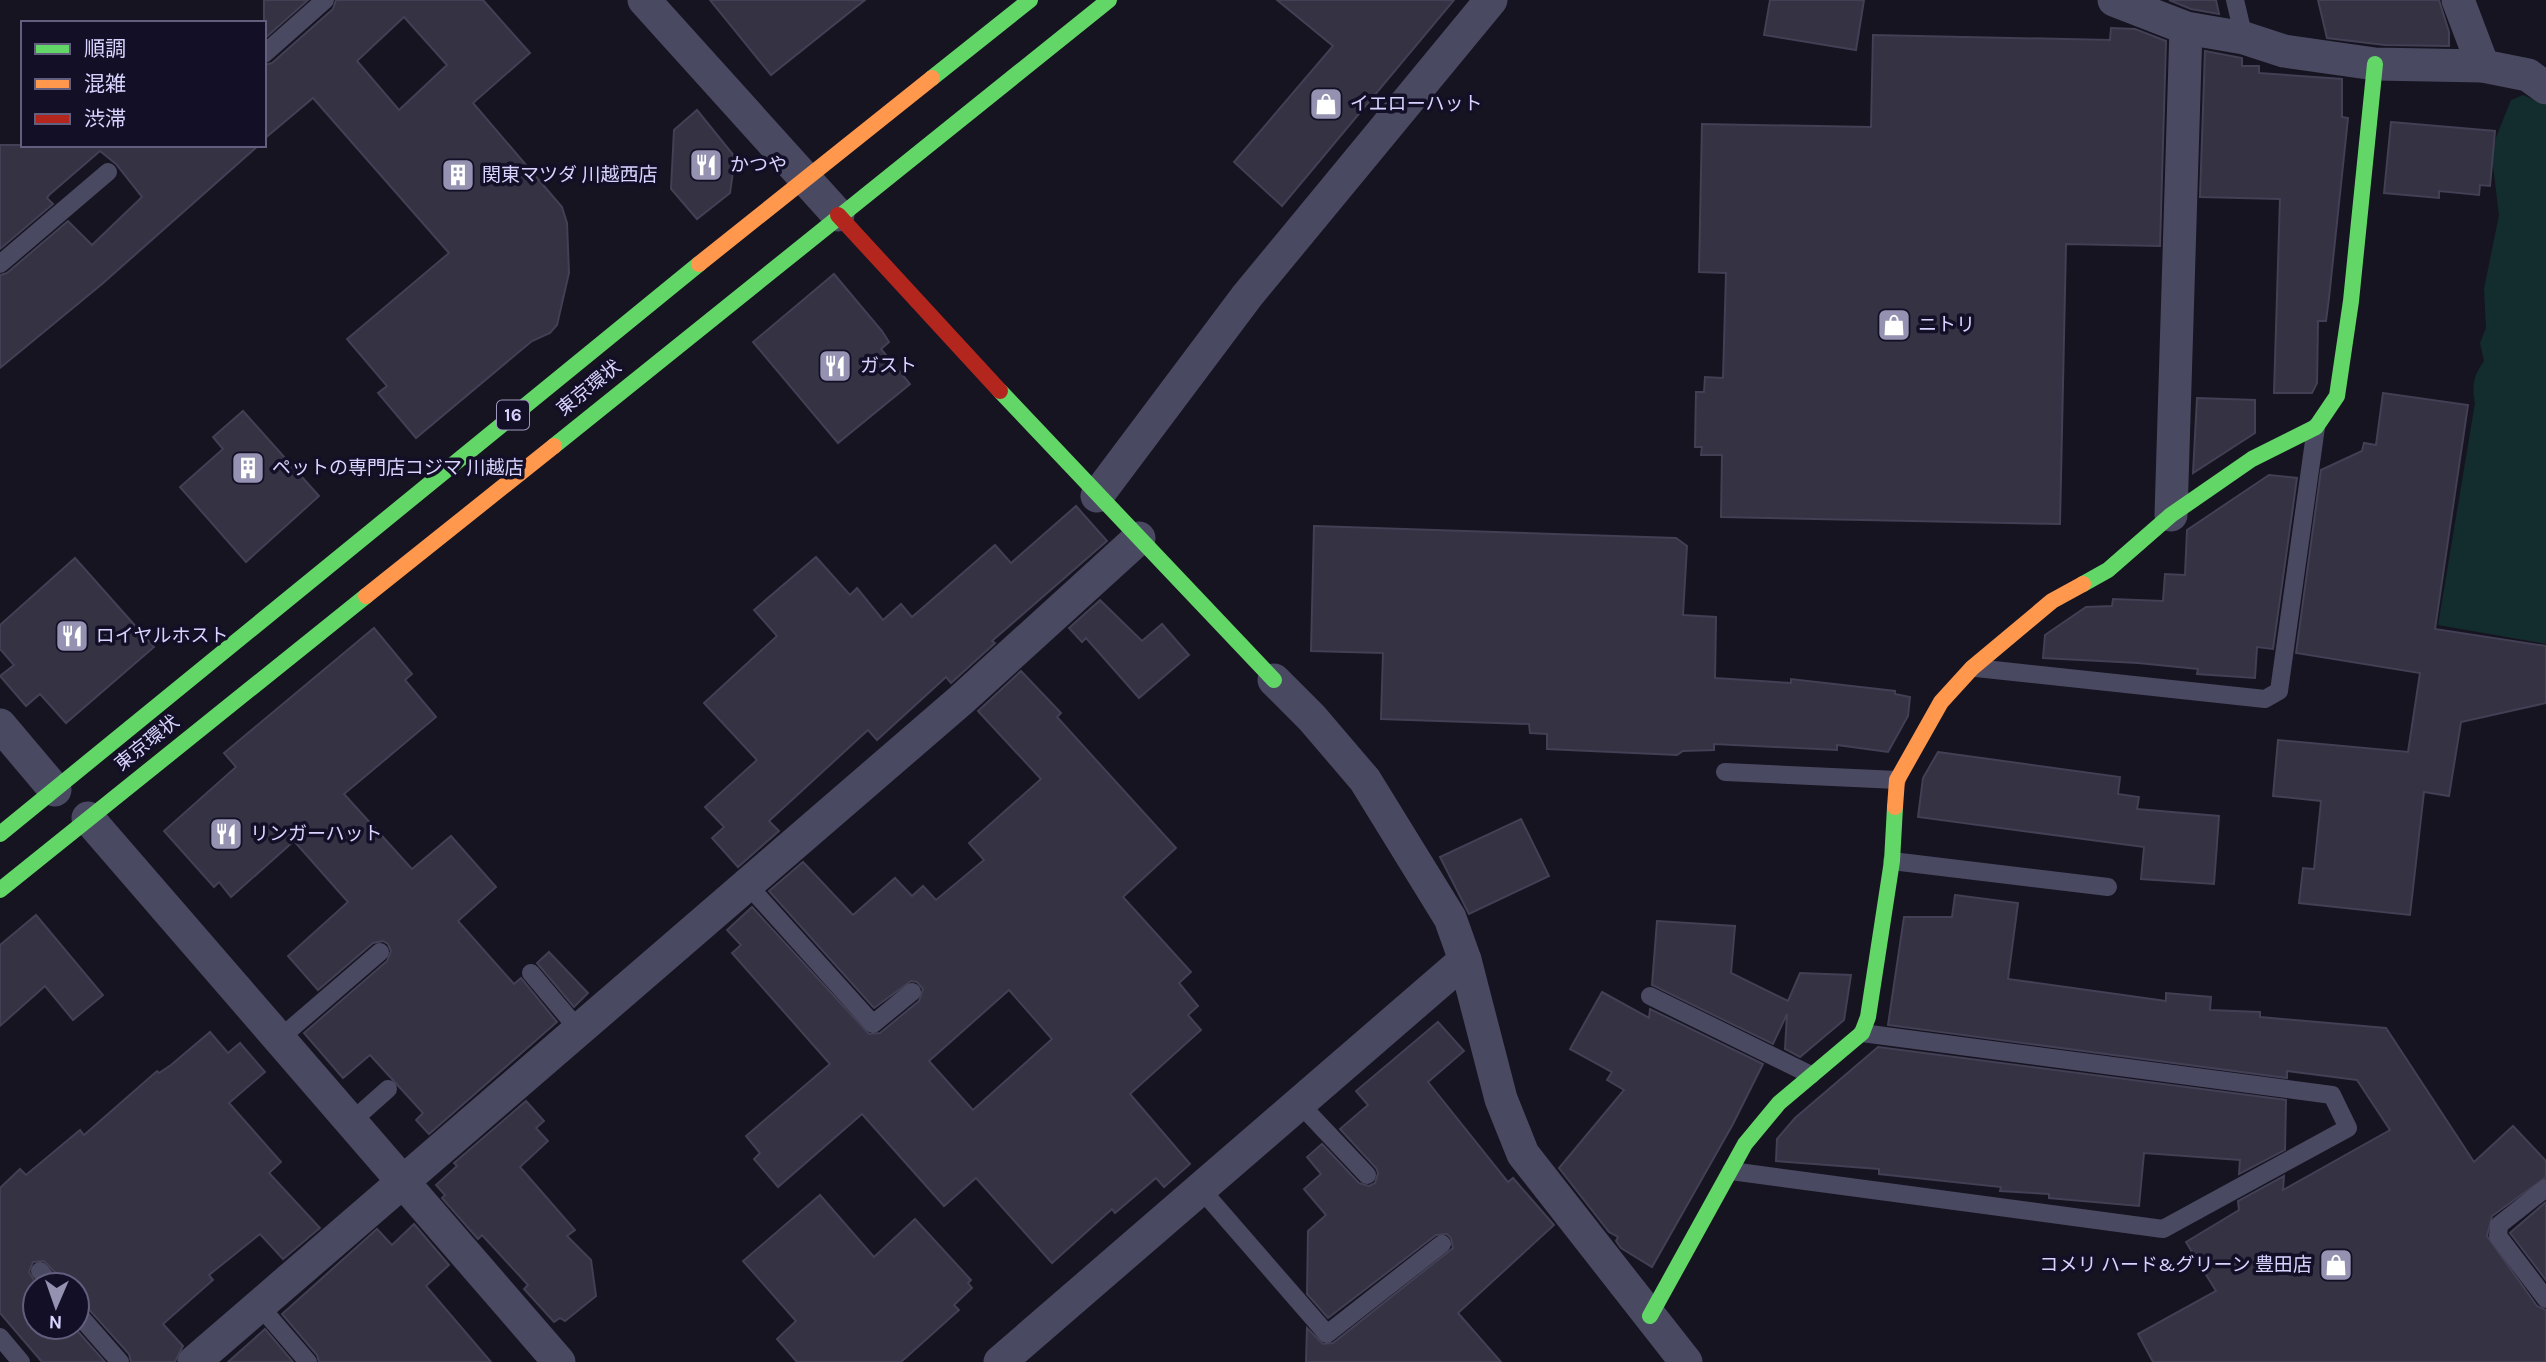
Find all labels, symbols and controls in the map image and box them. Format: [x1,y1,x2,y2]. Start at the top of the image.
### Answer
legend [21,21,266,147]
text: 順調 [84,37,126,61]
text: 混雑 [84,72,126,96]
shop icon: イエローハット [1307,85,1345,123]
place label: イエローハット [1350,93,1482,115]
text: 渋滞 [84,107,126,131]
restaurant icon: かつや [687,146,725,184]
place label: かつや [730,154,787,176]
building icon: 関東マツダ 川越西店 [439,156,477,194]
place label: 関東マツダ 川越西店 [482,164,658,186]
shop icon: ニトリ [1875,306,1913,344]
place label: ニトリ [1918,314,1975,336]
restaurant icon: ガスト [816,347,854,385]
place label: ガスト [860,355,917,377]
street label: 東京環状 [553,356,625,420]
road number: 16 [497,400,529,430]
building icon: ペットの専門店コジマ 川越店 [229,449,267,487]
place label: ペットの専門店コジマ 川越店 [272,457,524,479]
restaurant icon: ロイヤルホスト [53,617,91,655]
place label: ロイヤルホスト [96,625,228,647]
street label: 東京環状 [111,711,183,775]
restaurant icon: リンガーハット [207,815,245,853]
place label: リンガーハット [250,823,383,845]
shop icon: コメリ ハード&グリーン 豊田店 [2317,1246,2355,1284]
place label: コメリ ハード&グリーン 豊田店 [2040,1254,2312,1276]
north arrow [21,1271,91,1341]
text: N [48,1311,63,1333]

